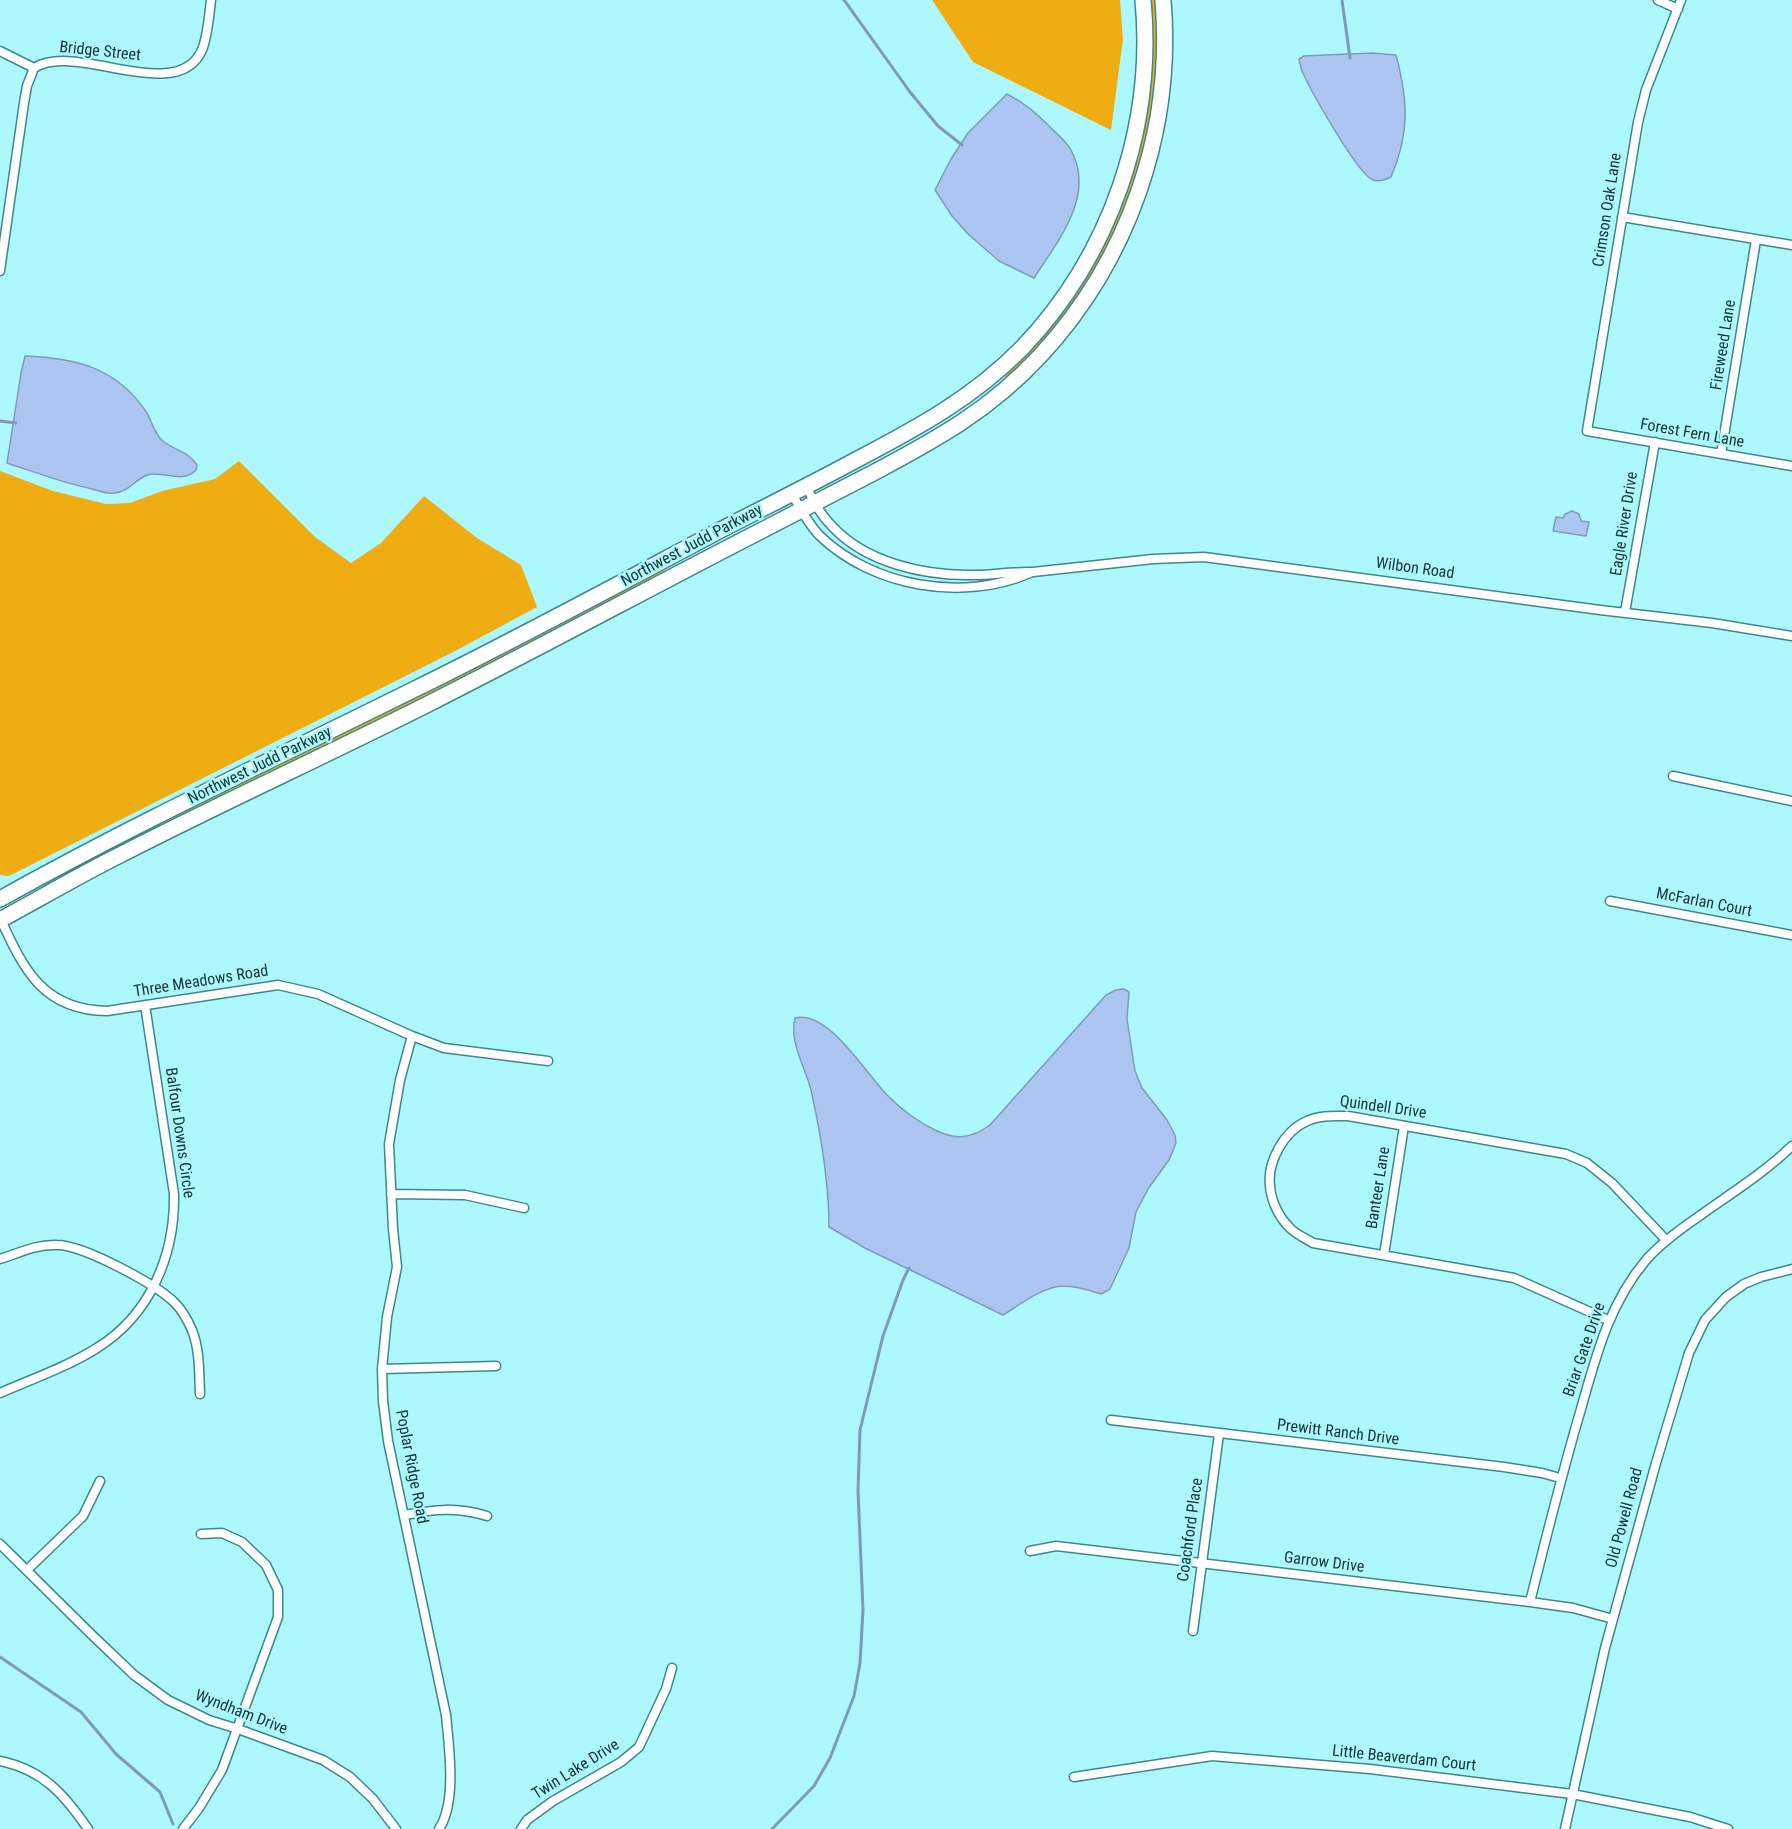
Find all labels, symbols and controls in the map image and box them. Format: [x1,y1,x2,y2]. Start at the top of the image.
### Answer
street label: Bridge Street [58,38,142,66]
street label: Crimson Oak Lane [1590,152,1626,268]
street label: Fireweed Lane [1707,298,1741,392]
street label: Forest Fern Lane [1638,415,1746,453]
street label: Eagle River Drive [1607,471,1643,577]
street label: Northwest Judd Parkway [618,501,766,591]
street label: Wilbon Road [1375,554,1455,584]
street label: Northwest Judd Parkway [185,723,335,809]
street label: McFarlan Court [1655,884,1753,922]
street label: Three Meadows Road [132,962,270,1002]
street label: Balfour Downs Circle [160,1066,198,1200]
street label: Quindell Drive [1339,1092,1427,1124]
street label: Banteer Lane [1363,1146,1395,1230]
street label: Briar Gate Drive [1560,1300,1610,1400]
street label: Poplar Ridge Road [391,1408,431,1526]
street label: Prewitt Ranch Drive [1276,1416,1400,1450]
street label: Old Powell Road [1602,1466,1648,1570]
street label: Coachford Place [1174,1477,1208,1583]
street label: Garrow Drive [1283,1549,1365,1577]
street label: Wyndham Drive [192,1687,290,1739]
street label: Twin Lake Drive [529,1736,623,1804]
street label: Little Beaverdam Court [1331,1742,1477,1776]

